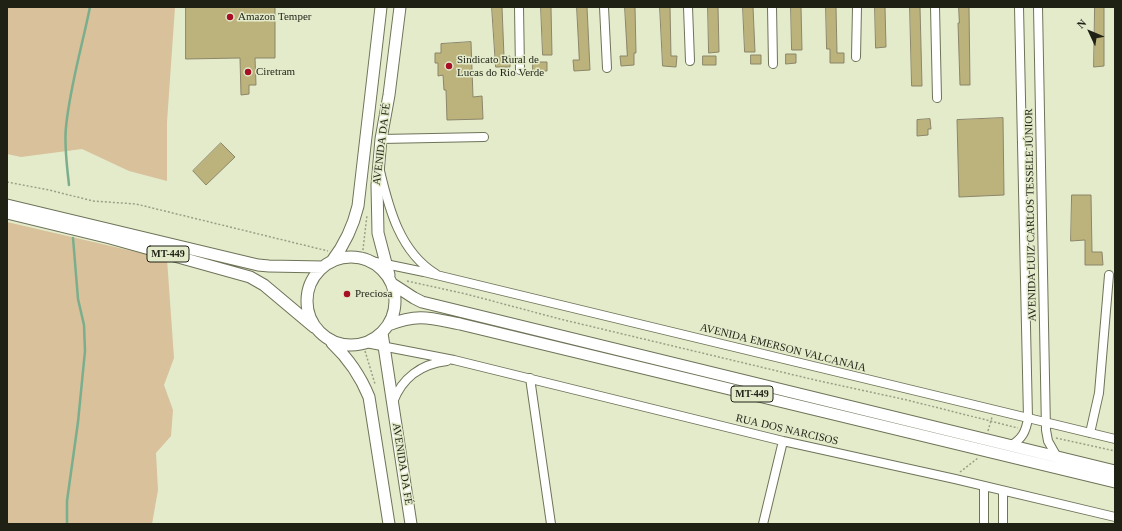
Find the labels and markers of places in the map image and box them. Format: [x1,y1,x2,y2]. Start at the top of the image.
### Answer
place label: Amazon Temper [238,10,311,24]
marker: Amazon Temper [225,12,235,22]
place label: Sindicato Rural de Lucas do Rio Verde [457,53,544,79]
marker: Sindicato Rural de Lucas do Rio Verde [444,61,454,71]
place label: Ciretram [256,65,295,79]
marker: Ciretram [243,67,253,77]
place label: Preciosa [355,287,392,301]
marker: Preciosa [342,289,352,299]

